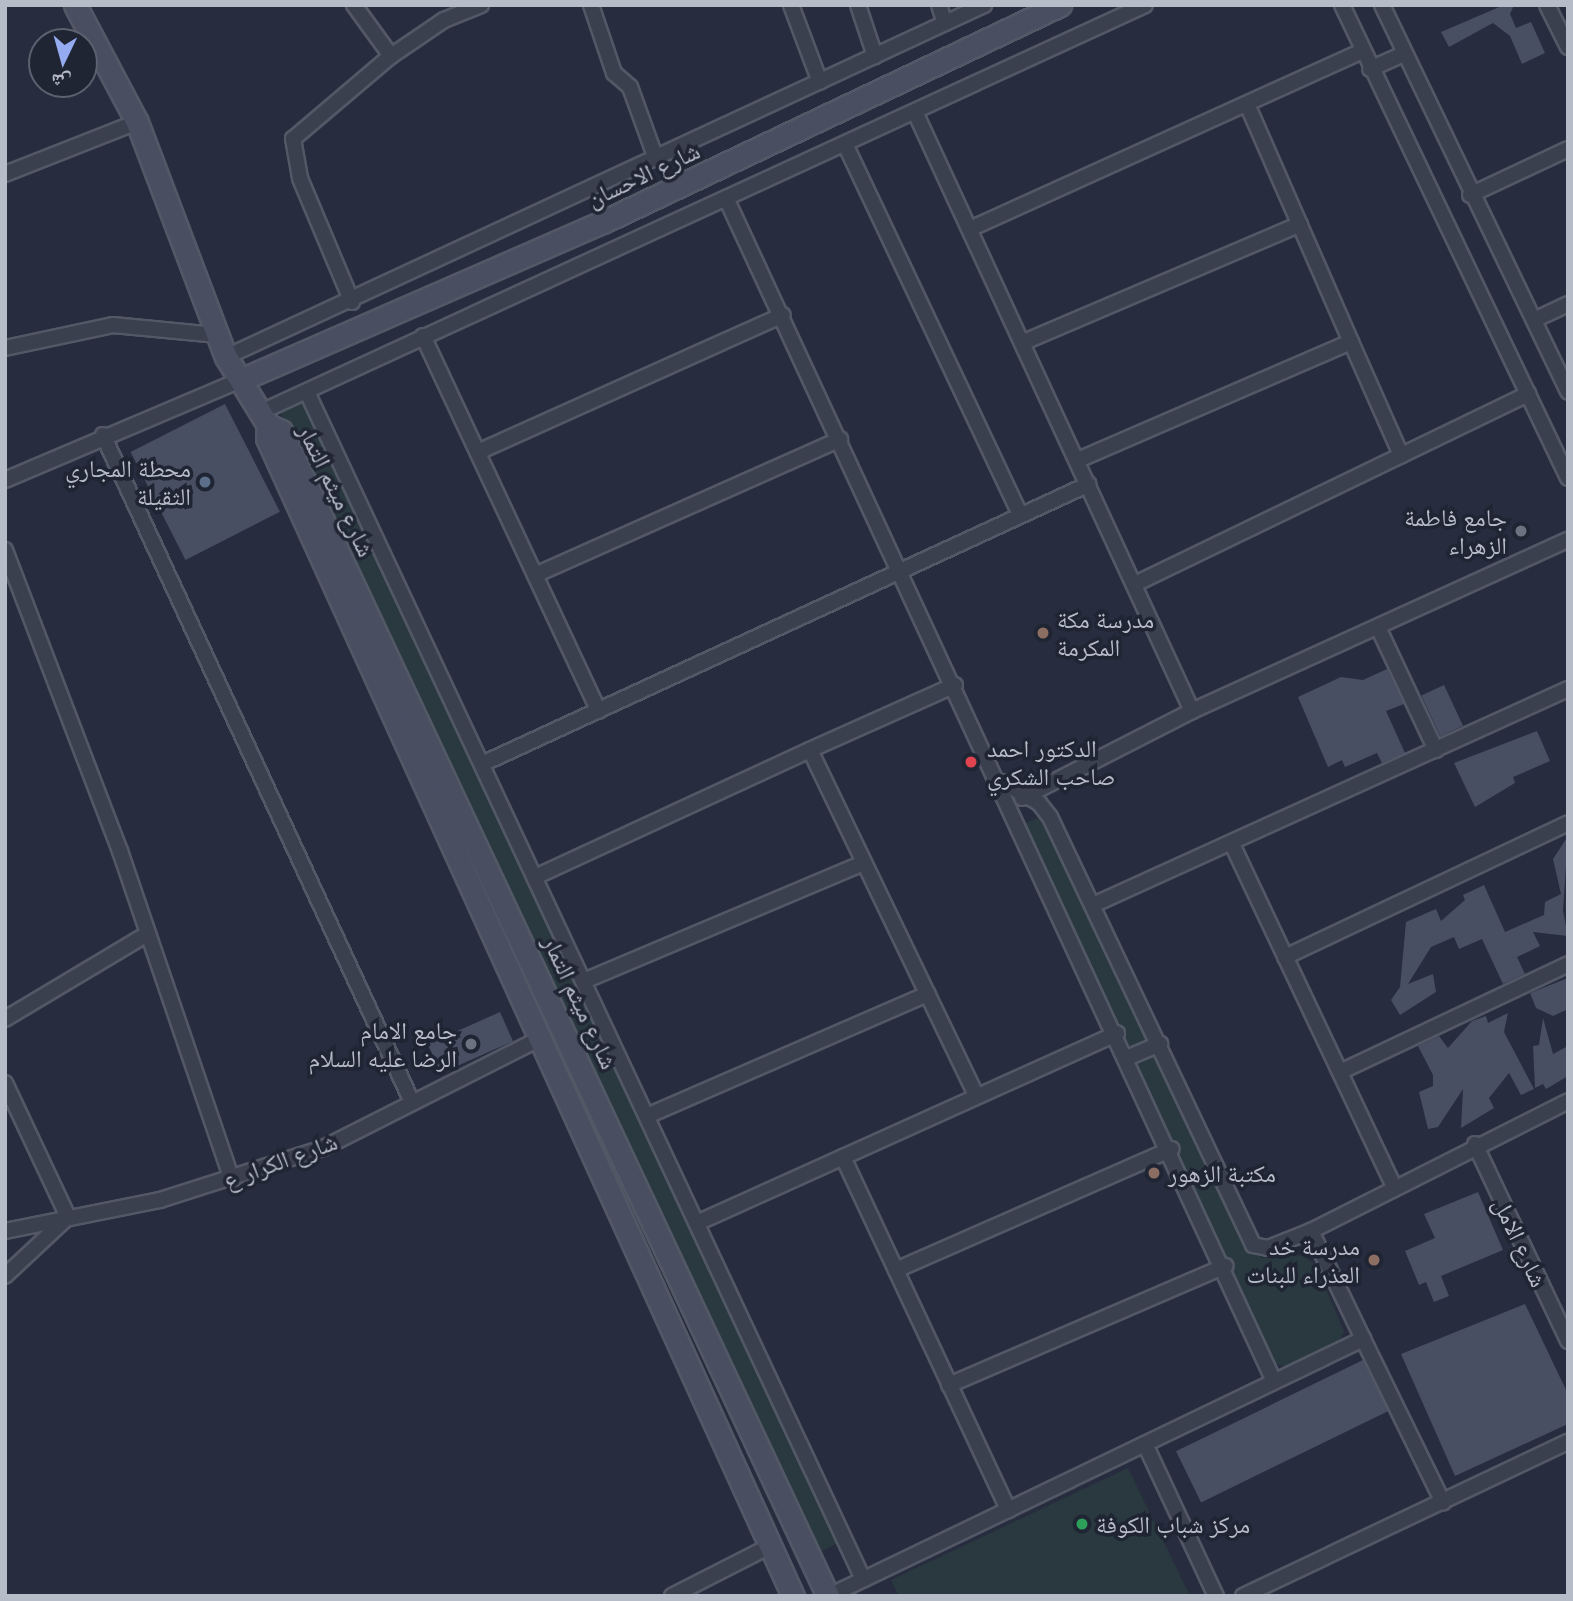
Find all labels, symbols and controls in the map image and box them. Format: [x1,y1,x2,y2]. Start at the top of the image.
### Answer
north arrow [28,28,98,98]
text: ش [50,68,73,96]
street label: شارع الاحسان [582,135,704,213]
street label: شارع ميثم التمار [293,419,381,561]
place label: محطة المجاري الثقيلة [65,454,191,510]
marker: محطة المجاري الثقيلة [197,474,213,490]
place label: جامع فاطمة الزهراء [1404,503,1507,559]
marker: جامع فاطمة الزهراء [1513,523,1529,539]
place label: مدرسة مكة المكرمة [1057,605,1154,661]
marker: مدرسة مكة المكرمة [1035,625,1051,641]
place label: الدكتور احمد صاحب الشكري [987,734,1115,790]
marker: الدكتور احمد صاحب الشكري [961,752,981,772]
street label: شارع ميثم التمار [538,931,624,1073]
place label: جامع الامام الرضا عليه السلام [309,1016,457,1072]
marker: جامع الامام الرضا عليه السلام [463,1036,479,1052]
street label: شارع الكرار ع [219,1126,341,1194]
place label: مكتبة الزهور [1168,1159,1276,1187]
marker: مكتبة الزهور [1146,1165,1162,1181]
street label: شارع الامل [1488,1193,1554,1291]
place label: مدرسة خد العذراء للبنات [1247,1232,1360,1288]
marker: مدرسة خد العذراء للبنات [1366,1252,1382,1268]
place label: مركز شباب الكوفة [1096,1510,1250,1538]
marker: مركز شباب الكوفة [1074,1516,1090,1532]

